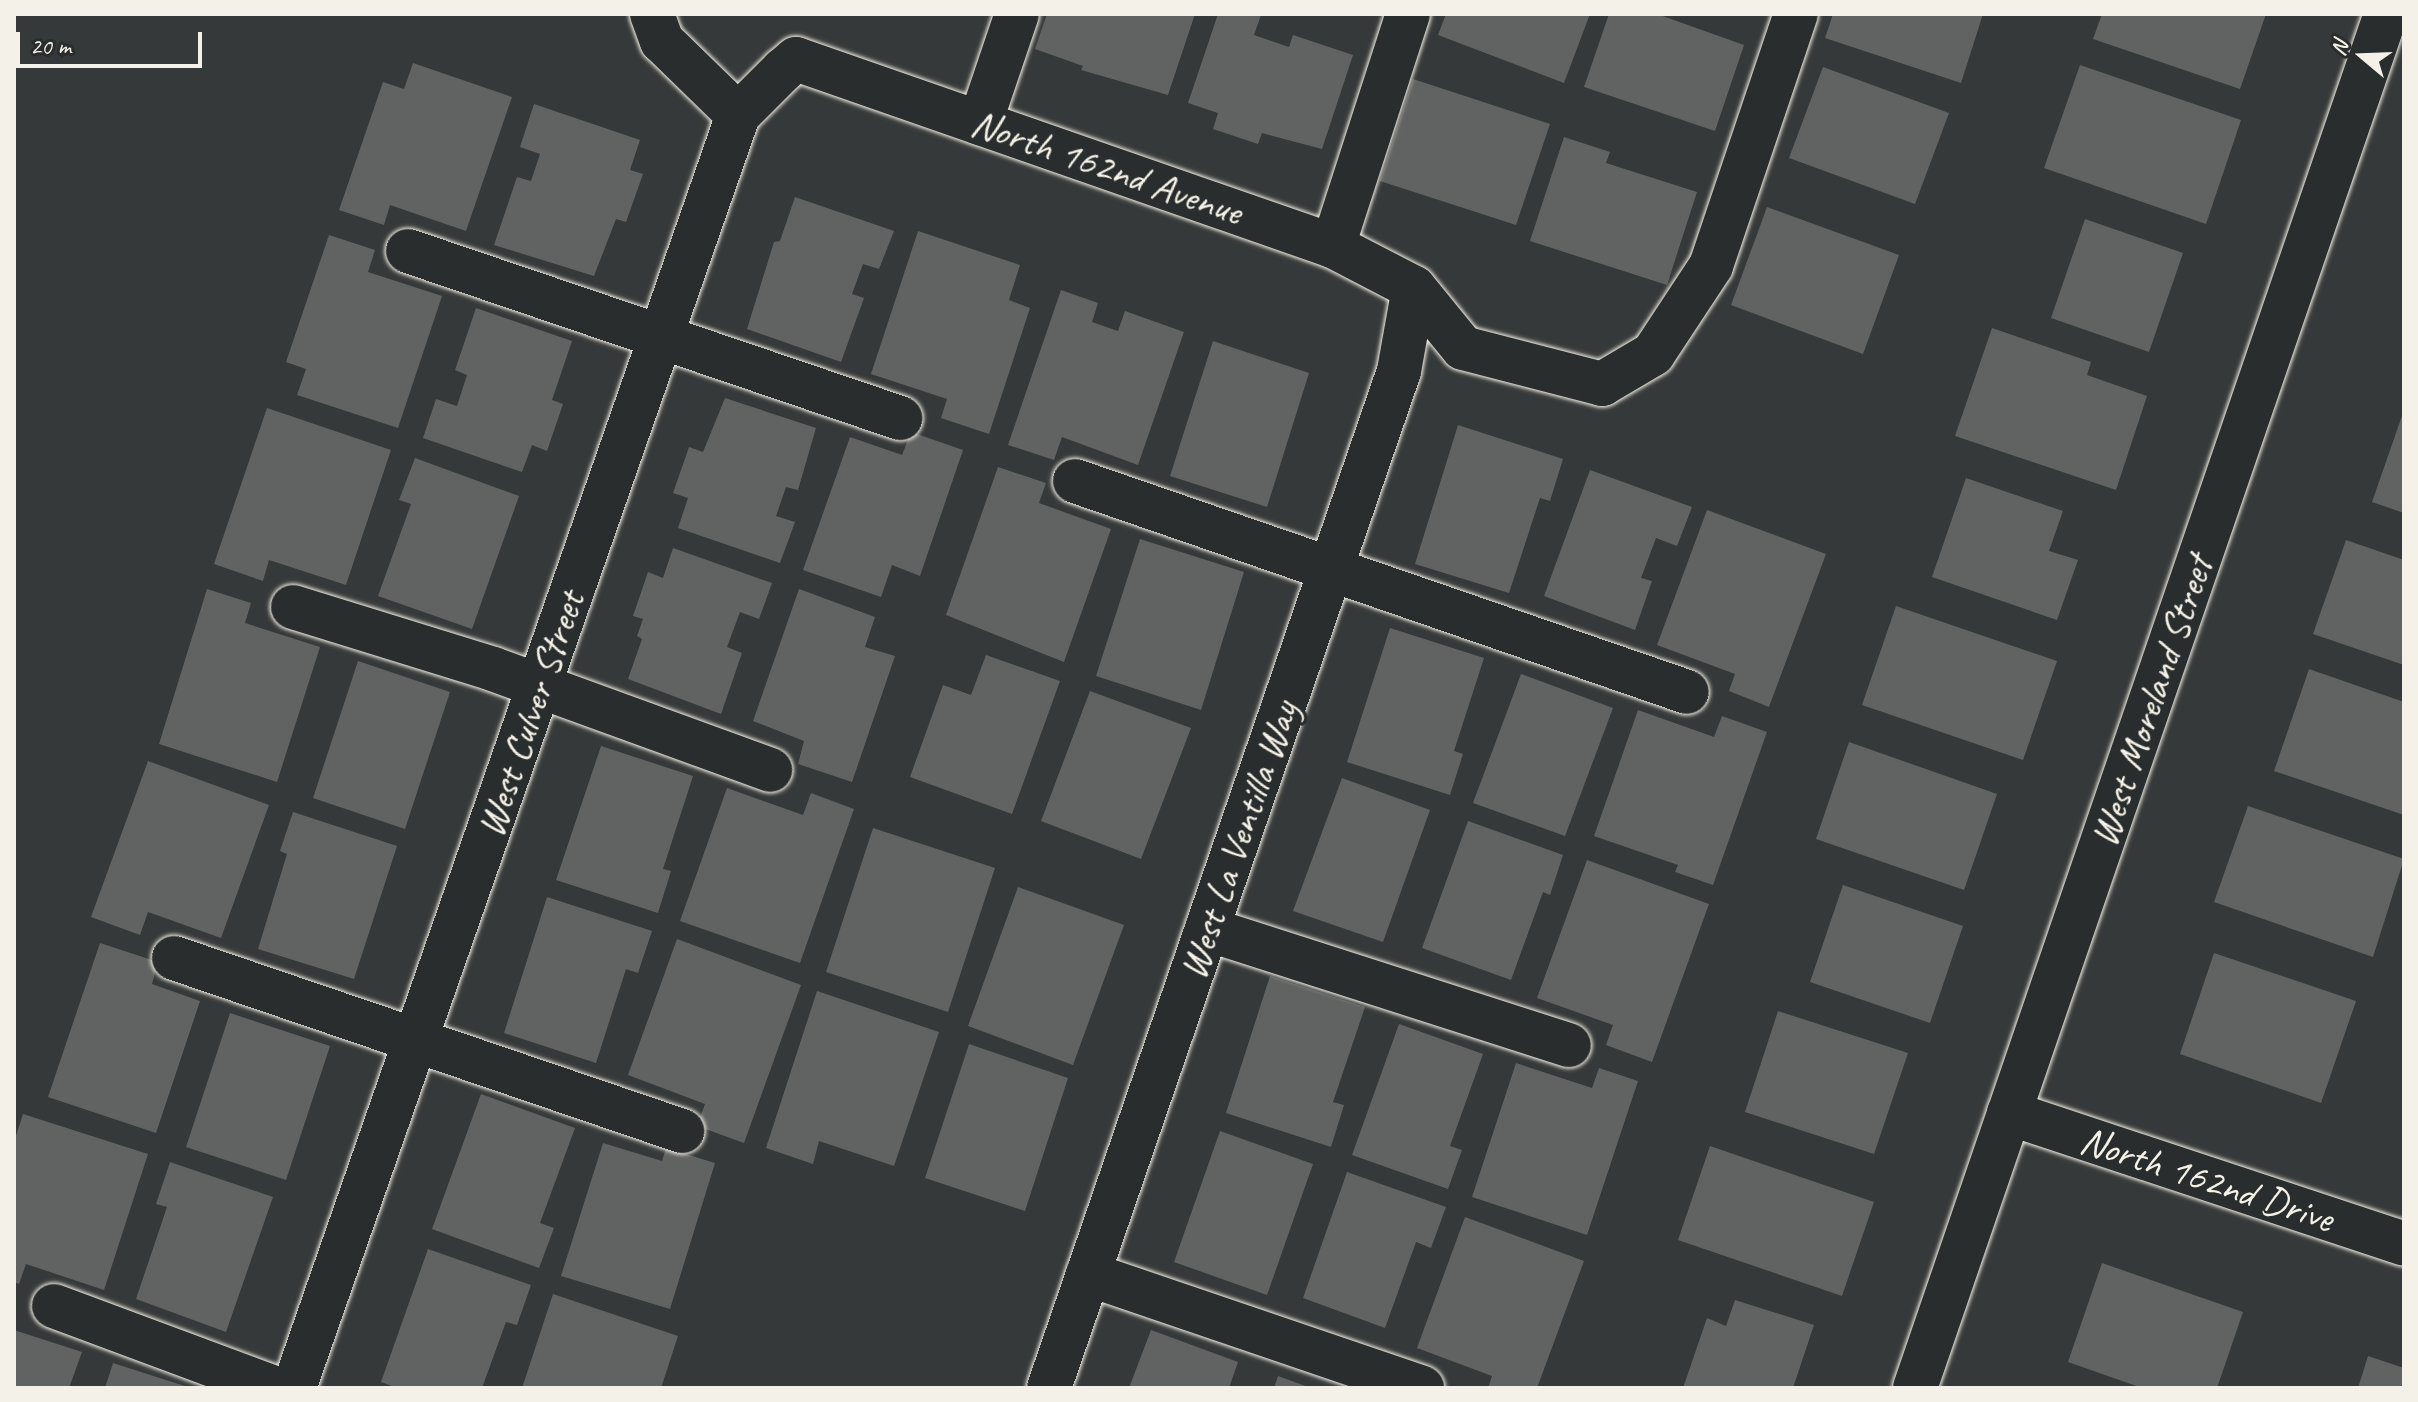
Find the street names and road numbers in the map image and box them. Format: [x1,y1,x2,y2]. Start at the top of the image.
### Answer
street label: North 162nd Avenue [965,98,1249,236]
street label: West Moreland Street [2079,550,2223,852]
street label: West Culver Street [466,585,594,843]
street label: West La Ventilla Way [1168,694,1308,986]
street label: North 162nd Drive [2075,1116,2339,1242]

